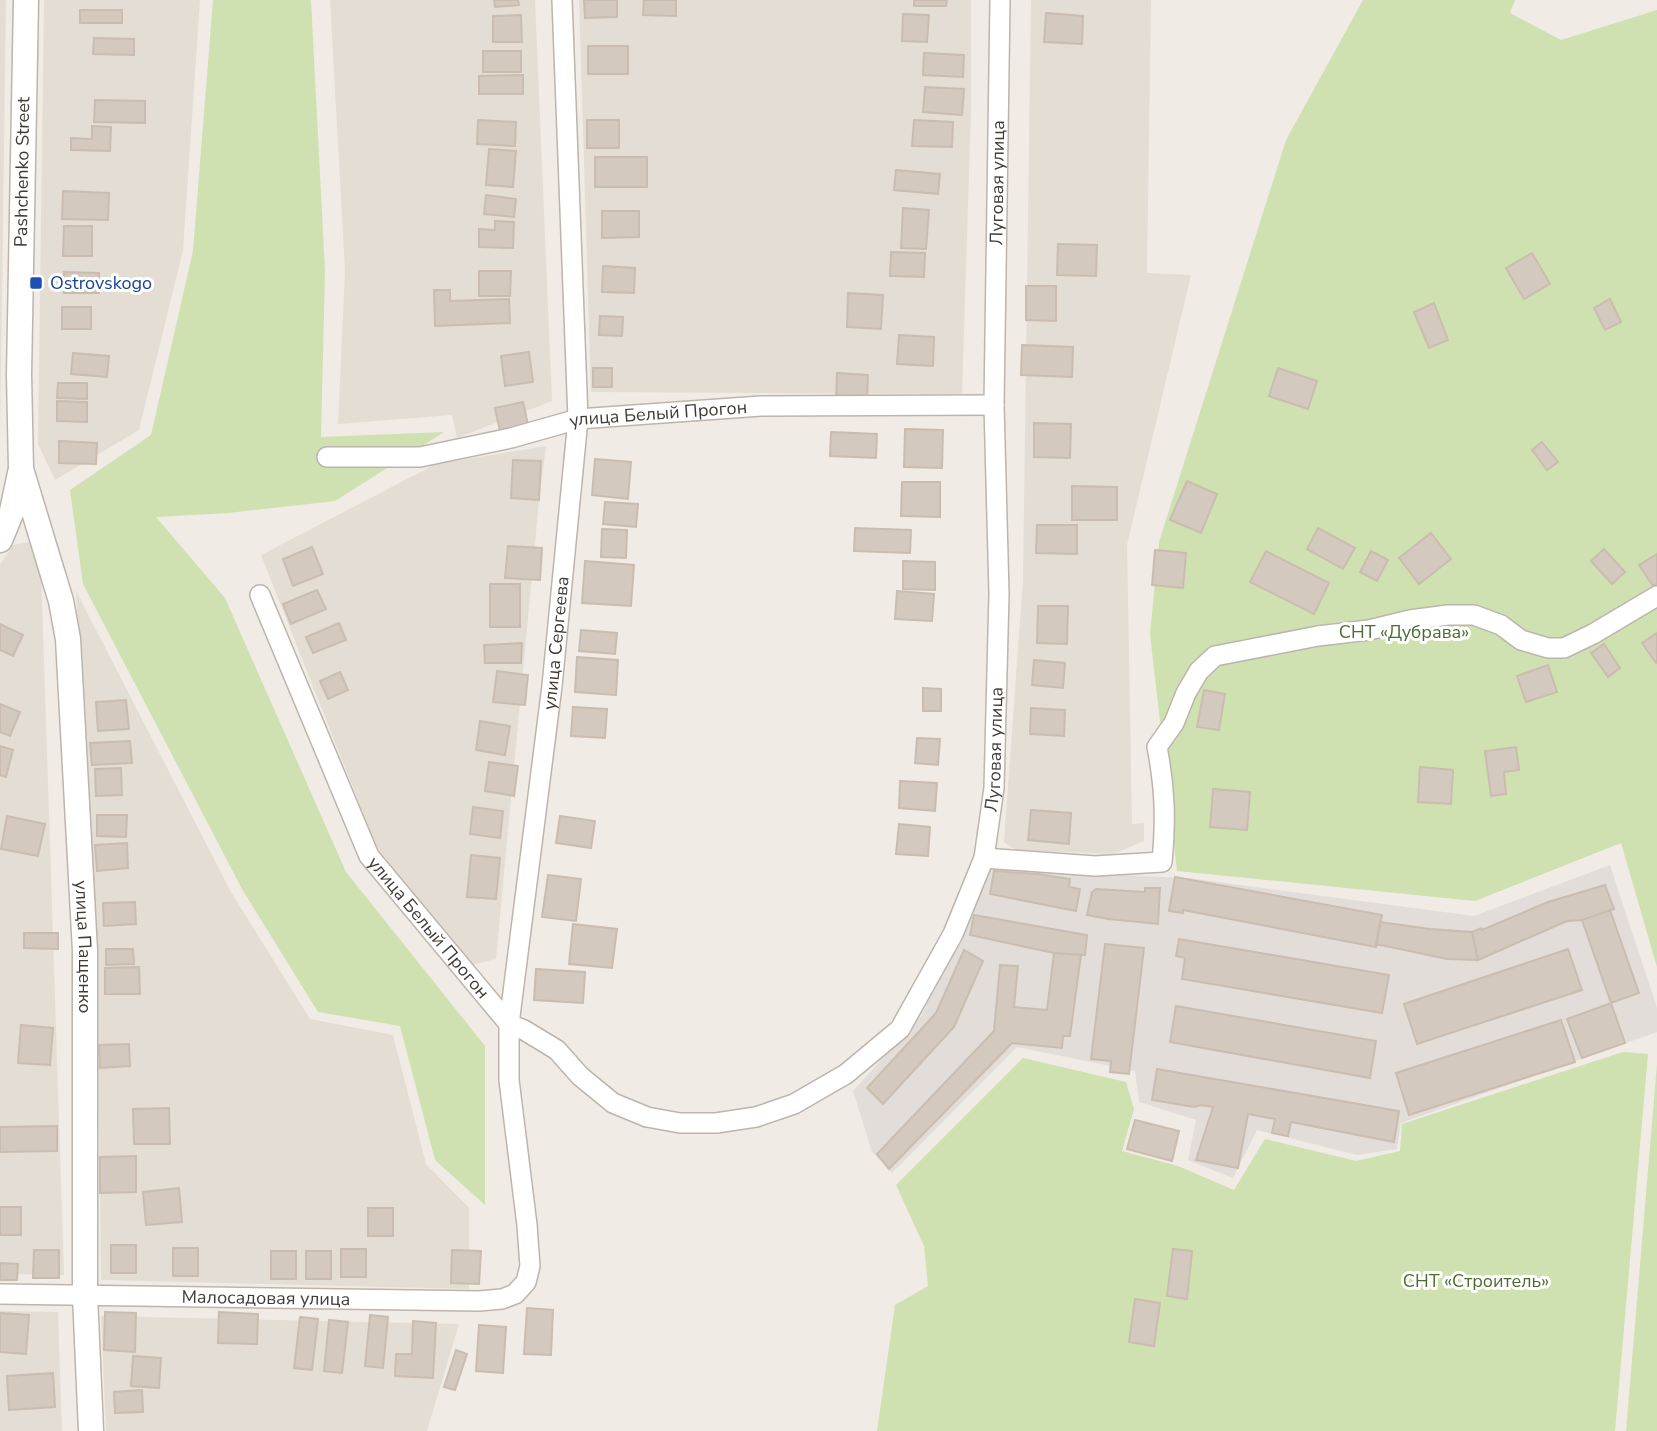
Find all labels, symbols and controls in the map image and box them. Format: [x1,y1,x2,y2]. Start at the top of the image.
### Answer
street label: Pashchenko Street [9,96,35,247]
street label: Луговая улица [984,120,1010,245]
place label: Ostrovskogo [50,271,152,295]
marker: Ostrovskogo [28,275,44,291]
street label: улица Белый Прогон [566,395,748,433]
street label: улица Сергеева [537,575,575,711]
park label: СНТ «Дубрава» [1339,620,1469,644]
street label: Луговая улица [979,687,1009,813]
street label: улица Белый Прогон [362,851,495,1004]
street label: улица Пащенко [69,880,97,1013]
park label: СНТ «Строитель» [1403,1269,1549,1293]
street label: Малосадовая улица [181,1285,351,1311]

